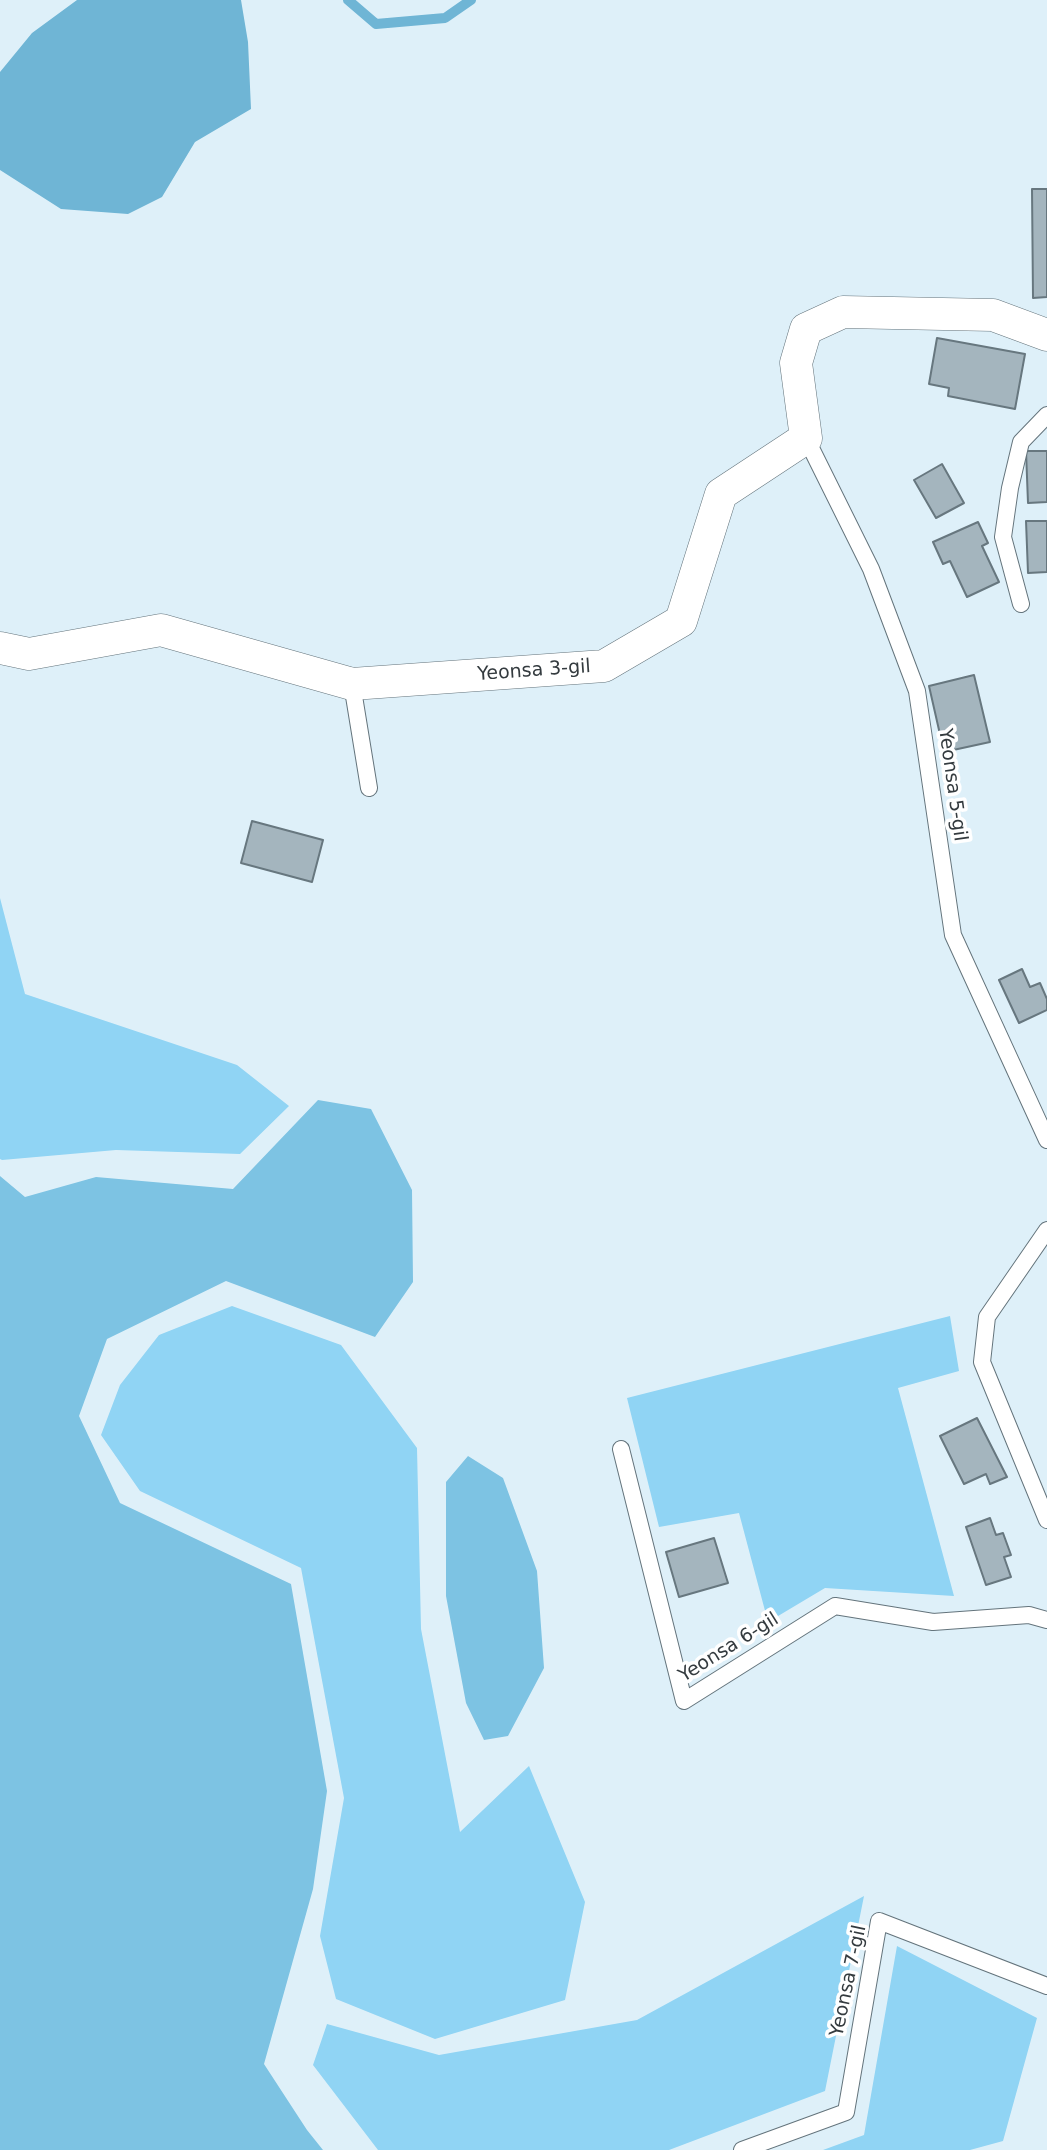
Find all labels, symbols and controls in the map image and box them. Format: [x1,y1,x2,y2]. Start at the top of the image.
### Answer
street label: Yeonsa 3-gil [477,656,591,686]
street label: Yeonsa 5-gil [933,727,971,843]
street label: Yeonsa 6-gil [675,1608,783,1688]
street label: Yeonsa 7-gil [826,1923,872,2039]

